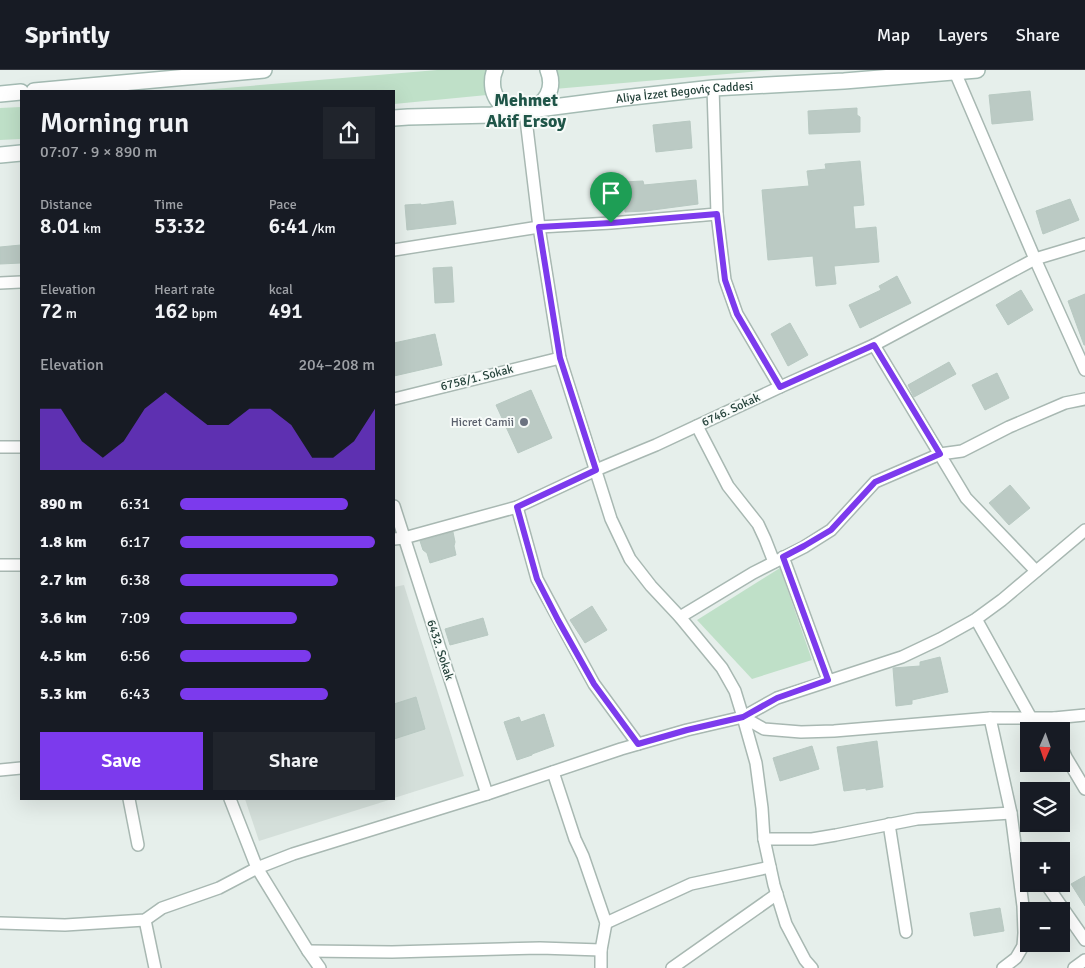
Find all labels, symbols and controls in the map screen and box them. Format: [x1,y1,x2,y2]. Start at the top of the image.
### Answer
text: Sprintly [25,20,110,50]
text: Map [877,24,910,46]
text: Layers [938,24,988,46]
text: Share [1016,24,1060,46]
street label: Aliya İzzet Begoviç Caddesi [615,78,754,106]
district label: Mehmet Akif Ersoy [486,89,566,132]
text: Morning run [40,106,189,140]
button: share [323,107,375,159]
text: 07:07 · 9 × 890 m [40,142,157,162]
pin [590,172,632,223]
icon: arrive [597,179,625,207]
text: Distance [40,196,92,213]
text: Time [154,196,183,213]
text: Pace [269,196,297,213]
text: 8.01 [40,213,80,239]
text: 53:32 [154,213,206,239]
text: 6:41 [269,213,309,239]
text: km [80,220,101,237]
text: /km [309,220,336,237]
text: Elevation [40,281,96,298]
text: Heart rate [154,281,215,298]
text: kcal [269,281,293,298]
text: 72 [40,298,63,324]
text: 162 [154,298,188,324]
text: 491 [269,298,303,324]
text: m [63,305,77,322]
text: bpm [188,305,217,322]
text: Elevation [40,355,104,375]
text: 204–208 m [298,355,375,375]
street label: 6758/1. Sokak [439,362,515,394]
street label: 6746. Sokak [699,390,763,430]
place label: Hicret Camii [451,415,514,430]
marker: Hicret Camii [518,416,530,428]
text: 890 m [40,494,82,514]
text: 6:31 [120,494,150,514]
text: 1.8 km [40,532,87,552]
text: 6:17 [120,532,150,552]
text: 2.7 km [40,570,87,590]
text: 6:38 [120,570,150,590]
text: 3.6 km [40,608,87,628]
text: 7:09 [120,608,150,628]
street label: 6432. Sokak [423,618,457,682]
text: 4.5 km [40,646,87,666]
text: 6:56 [120,646,150,666]
text: 5.3 km [40,684,87,704]
text: 6:43 [120,684,150,704]
north arrow [1020,722,1070,772]
map controls [1020,722,1070,952]
button: Save [40,732,203,790]
button: Share [213,732,375,790]
button: layers [1020,782,1070,832]
button: + [1020,842,1070,892]
button: − [1020,902,1070,952]

